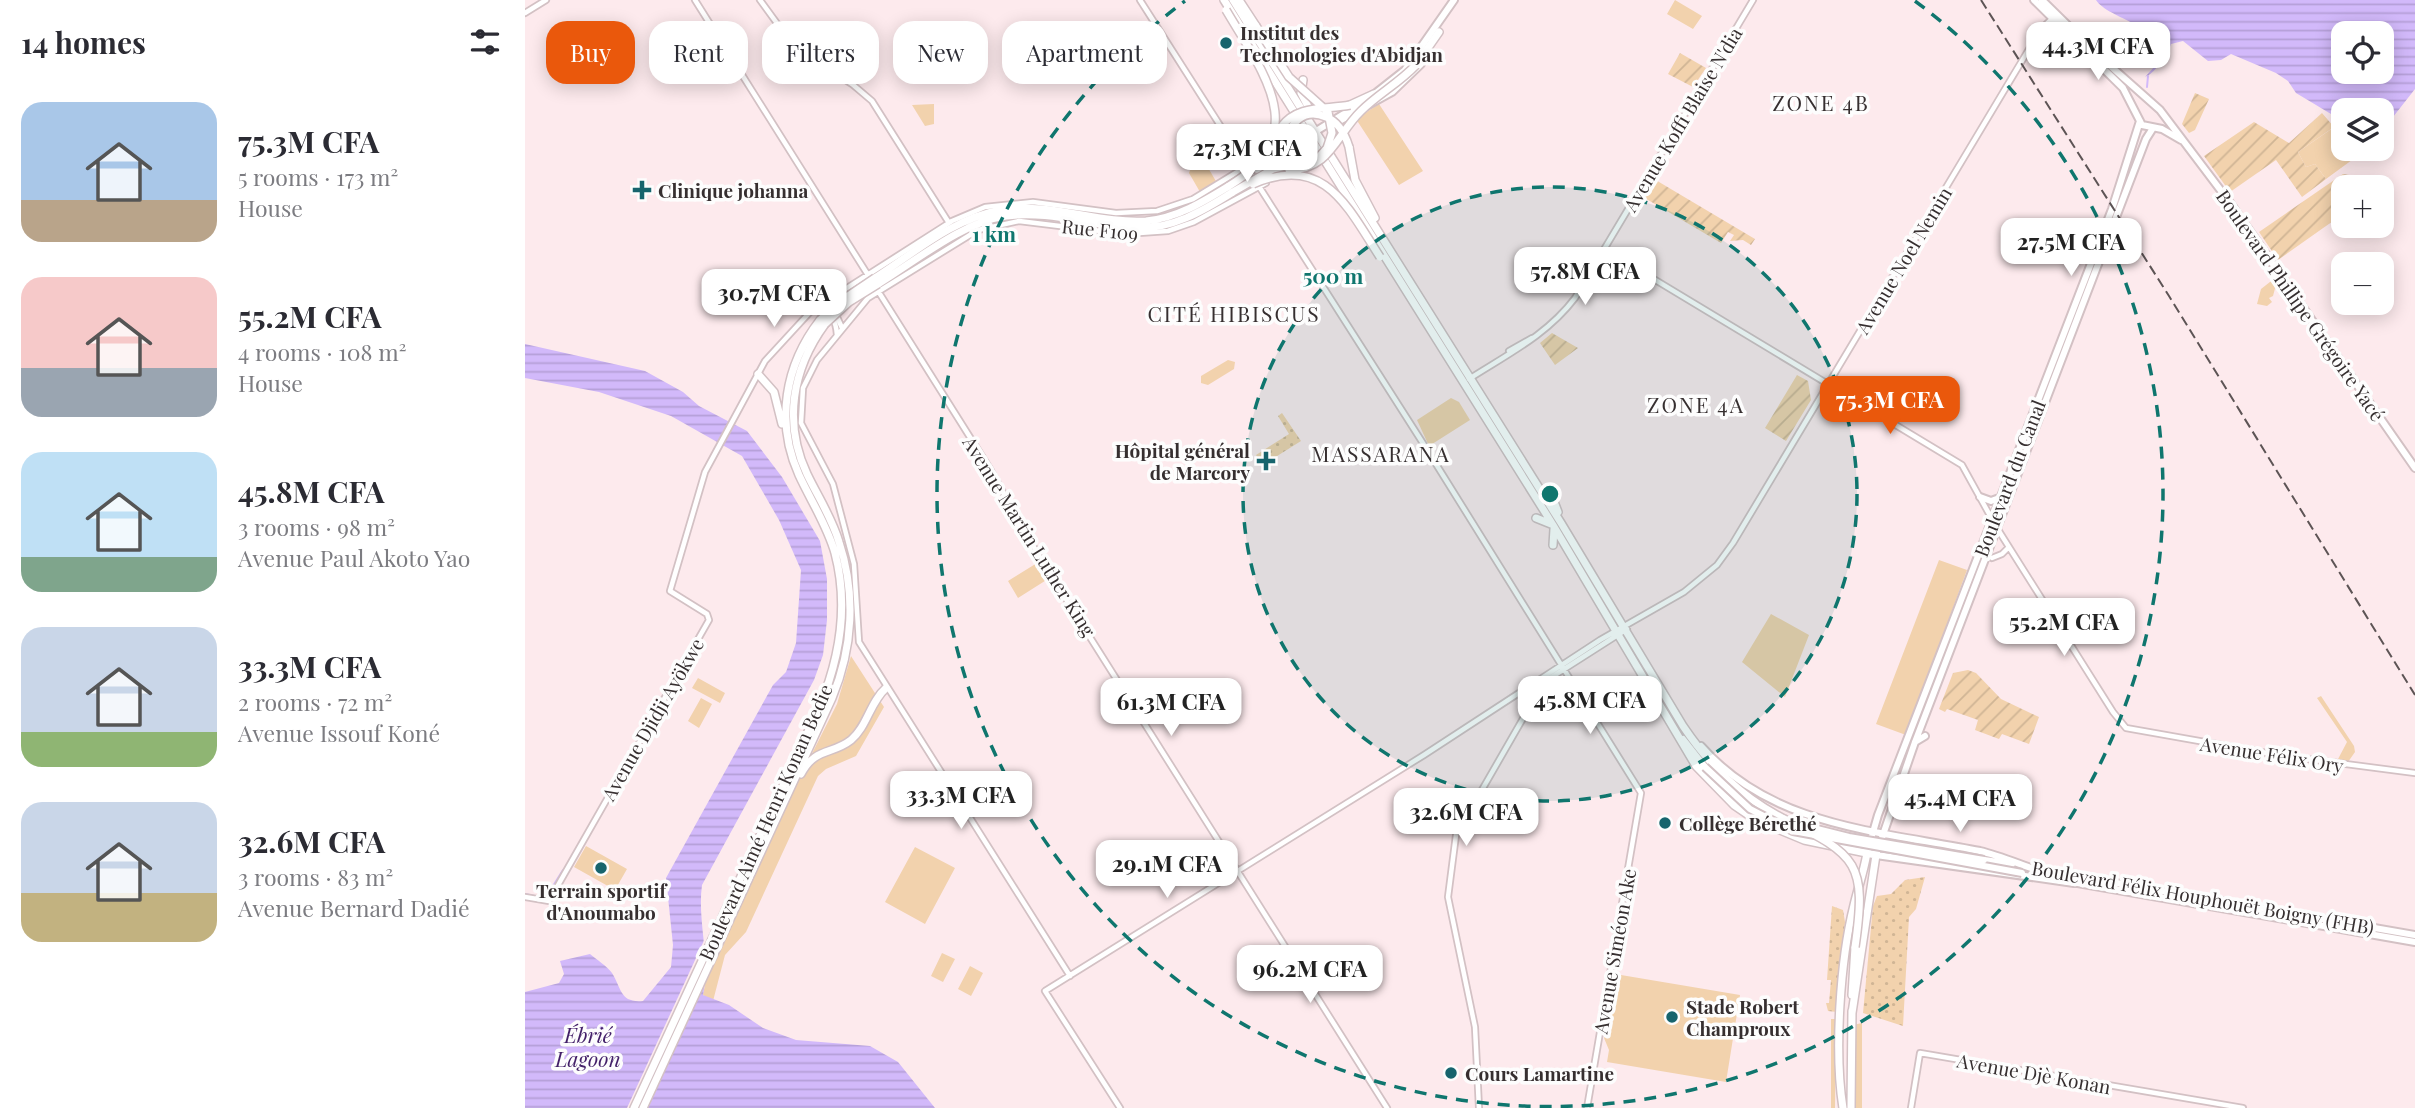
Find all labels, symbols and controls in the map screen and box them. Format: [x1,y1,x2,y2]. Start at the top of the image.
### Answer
place label: Institut des Technologies d'Abidjan [1240,19,1443,67]
chip: Buy [546,21,635,84]
chip: Rent [649,21,748,84]
chip: Filters [762,21,879,84]
chip: New [893,21,988,84]
chip: Apartment [1002,21,1167,84]
map controls [2331,21,2394,315]
button: locate [2331,21,2394,84]
text: 14 homes [21,22,146,62]
street label: Avenue Koffi Blaise N'dia [1616,22,1748,217]
pin: 44.3M CFA [2018,22,2178,82]
icon: filters [466,23,504,61]
text: 44.3M CFA [2042,29,2154,60]
marker: Institut des Technologies d'Abidjan [1218,35,1234,51]
district label: ZONE 4B [1772,88,1870,116]
button: layers [2331,98,2394,161]
text: 75.3M CFA [238,121,379,161]
pin: 27.3M CFA [1167,124,1327,184]
icon: home [77,130,161,214]
text: 27.3M CFA [1193,131,1301,162]
text: 5 rooms · 173 m² [238,161,398,192]
button: + [2331,175,2394,238]
place label: Clinique johanna [658,177,808,203]
marker: Clinique johanna [632,180,652,200]
street label: Avenue Noel Nemin [1848,181,1958,339]
street label: Boulevard Phillipe Grégoire Yacé [2211,184,2391,426]
text: House [238,192,303,223]
street label: Rue F109 [1061,212,1139,246]
pin: 27.5M CFA [1991,218,2151,278]
text: 1 km [972,219,1016,247]
text: 27.5M CFA [2017,225,2125,256]
pin: 57.8M CFA [1505,247,1665,307]
button: − [2331,252,2394,315]
text: 57.8M CFA [1530,254,1640,285]
text: 500 m [1303,261,1363,289]
pin: 30.7M CFA [694,270,854,329]
text: 30.7M CFA [718,276,830,307]
text: 55.2M CFA [238,296,381,336]
district label: CITÉ HIBISCUS [1147,299,1321,327]
icon: home [77,305,161,389]
text: 4 rooms · 108 m² [238,336,407,367]
text: House [238,367,303,398]
pin: 75.3M CFA [1810,376,1970,436]
text: 75.3M CFA [1836,383,1944,414]
district label: ZONE 4A [1647,390,1745,418]
street label: Boulevard du Canal [1967,395,2051,560]
street label: Avenue Martin Luther King [957,430,1102,641]
place label: Hôpital général de Marcory [1115,437,1250,485]
district label: MASSARANA [1311,439,1451,467]
marker: Hôpital général de Marcory [1256,451,1276,471]
text: 45.8M CFA [238,471,385,511]
icon: home [77,480,161,564]
centre of rings [1538,482,1562,506]
text: 3 rooms · 98 m² [238,511,395,542]
text: Avenue Paul Akoto Yao [238,542,470,573]
pin: 55.2M CFA [1984,598,2144,658]
text: 55.2M CFA [2009,605,2119,636]
street label: Avenue Djidji Ayökwe [594,633,709,806]
text: 33.3M CFA [238,646,381,686]
icon: home [77,655,161,739]
pin: 45.8M CFA [1510,676,1670,736]
pin: 61.3M CFA [1091,678,1251,738]
street label: Boulevard Aimé Henri Konan Bedie [692,680,838,964]
text: 45.8M CFA [1534,683,1646,714]
text: 61.3M CFA [1116,685,1226,716]
text: 2 rooms · 72 m² [238,686,392,717]
text: Avenue Issouf Koné [238,717,440,748]
street label: Avenue Félix Ory [2197,730,2346,778]
pin: 33.3M CFA [881,772,1041,831]
pin: 45.4M CFA [1880,774,2040,834]
text: 33.3M CFA [906,778,1016,809]
text: 45.4M CFA [1904,781,2016,812]
pin: 32.6M CFA [1386,788,1546,848]
text: 32.6M CFA [1410,795,1522,826]
place label: Collège Bérethé [1679,810,1817,836]
marker: Collège Bérethé [1657,815,1673,831]
text: 32.6M CFA [238,821,385,861]
icon: home [77,830,161,914]
pin: 29.1M CFA [1087,841,1247,900]
text: 29.1M CFA [1112,847,1222,878]
street label: Boulevard Félix Houphouët Boigny (FHB) [2030,854,2376,940]
marker: Terrain sportif d'Anoumabo [593,860,609,876]
text: 3 rooms · 83 m² [238,861,393,892]
street label: Avenue Siméon Ake [1587,866,1641,1037]
place label: Terrain sportif d'Anoumabo [536,877,668,925]
text: Avenue Bernard Dadié [238,892,470,923]
pin: 96.2M CFA [1230,946,1390,1005]
text: 96.2M CFA [1253,952,1367,983]
place label: Stade Robert Champroux [1686,993,1799,1041]
marker: Stade Robert Champroux [1664,1009,1680,1025]
water label: Ébrié Lagoon [554,1020,621,1072]
street label: Avenue Djè Konan [1954,1047,2114,1099]
place label: Cours Lamartine [1465,1060,1614,1086]
marker: Cours Lamartine [1443,1065,1459,1081]

